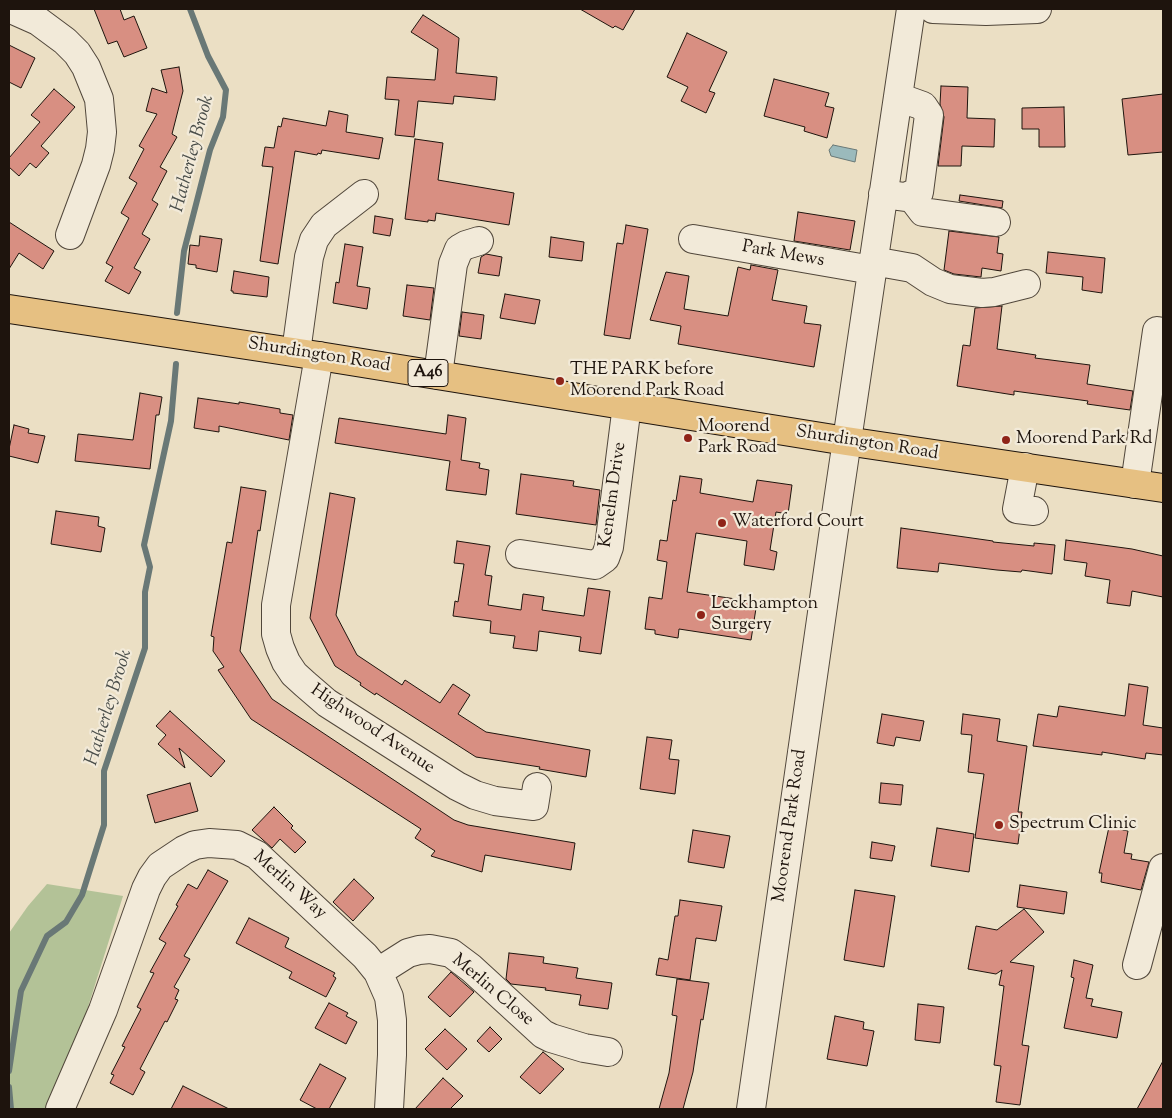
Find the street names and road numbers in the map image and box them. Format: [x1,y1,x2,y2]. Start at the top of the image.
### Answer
street label: Park Mews [740,237,826,273]
street label: Shurdington Road [246,334,392,378]
road number: A46 [408,359,448,386]
street label: Shurdington Road [794,422,940,466]
street label: Kenelm Drive [596,441,632,549]
street label: Highwood Avenue [306,680,438,780]
street label: Moorend Park Road [770,748,812,904]
street label: Merlin Way [248,847,330,925]
street label: Merlin Close [447,950,537,1032]

